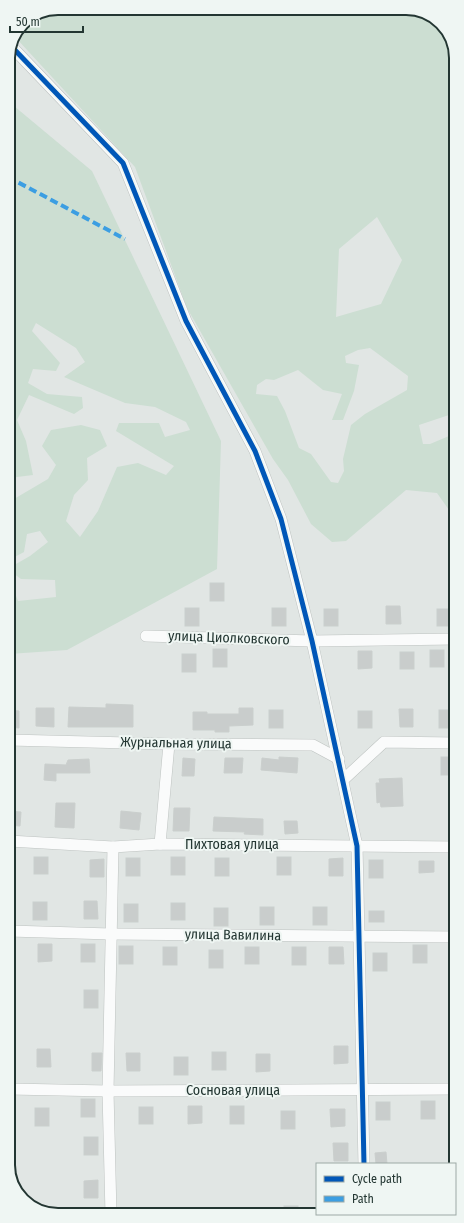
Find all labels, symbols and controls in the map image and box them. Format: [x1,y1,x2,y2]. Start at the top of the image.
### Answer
scale bar [10,8,83,34]
text: 50 m [16,15,40,29]
street label: улица Циолковского [168,627,290,649]
street label: Журнальная улица [120,734,232,752]
street label: Пихтовая улица [185,836,279,853]
street label: улица Вавилина [185,926,282,944]
street label: Сосновая улица [186,1082,280,1099]
legend [316,1163,456,1215]
text: Cycle path [352,1172,402,1186]
text: Path [352,1192,374,1206]

